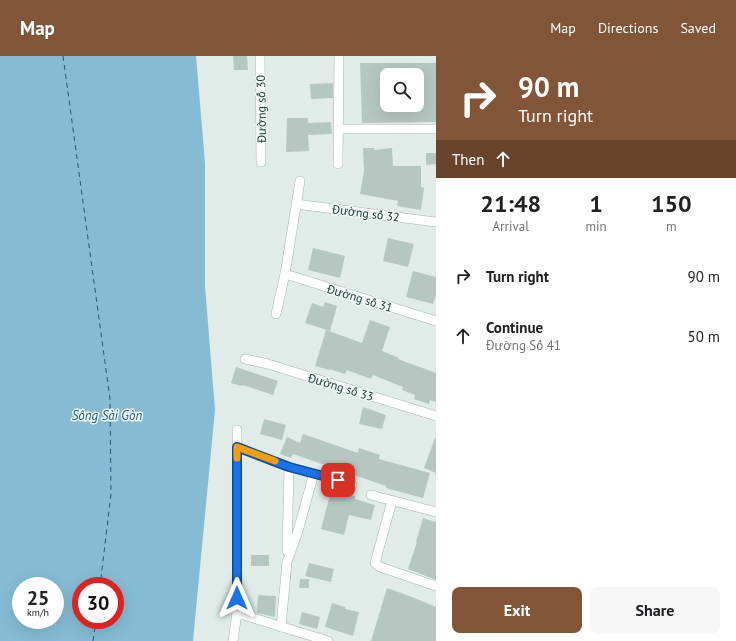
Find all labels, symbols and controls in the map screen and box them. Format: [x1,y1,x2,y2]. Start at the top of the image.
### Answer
text: Map [20,16,55,40]
text: Map [550,19,576,37]
text: Directions [598,19,658,37]
text: Saved [680,19,716,37]
map controls [380,68,424,112]
button: search [380,68,424,112]
text: 90 m [518,68,579,105]
icon: right [452,72,504,124]
street label: Đường số 30 [253,75,269,144]
text: Turn right [518,104,593,127]
icon: ahead [492,148,514,170]
text: Then [452,150,484,169]
text: 21:48 [480,188,541,219]
text: 1 [589,188,603,219]
text: 150 [651,188,692,219]
street label: Đường số 32 [330,201,401,225]
text: Arrival [493,218,529,235]
text: min [585,218,607,235]
text: m [666,218,677,235]
icon: right [452,265,474,287]
text: Turn right [486,267,549,286]
text: 90 m [687,267,720,286]
street label: Đường số 31 [324,281,395,315]
text: Continue [486,318,543,337]
icon: ahead [452,325,474,347]
text: 50 m [687,327,720,346]
text: Đường Số 41 [486,337,561,354]
street label: Đường số 33 [305,370,376,404]
water label: Sông Sài Gòn [72,407,142,424]
pin [321,463,355,497]
icon: arrive [327,469,349,491]
speed limit sign: 30 [72,577,124,629]
position arrow [216,577,258,619]
text: 25 [27,585,49,611]
button: Exit [452,587,582,633]
button: Share [590,587,720,633]
text: km/h [27,606,49,619]

